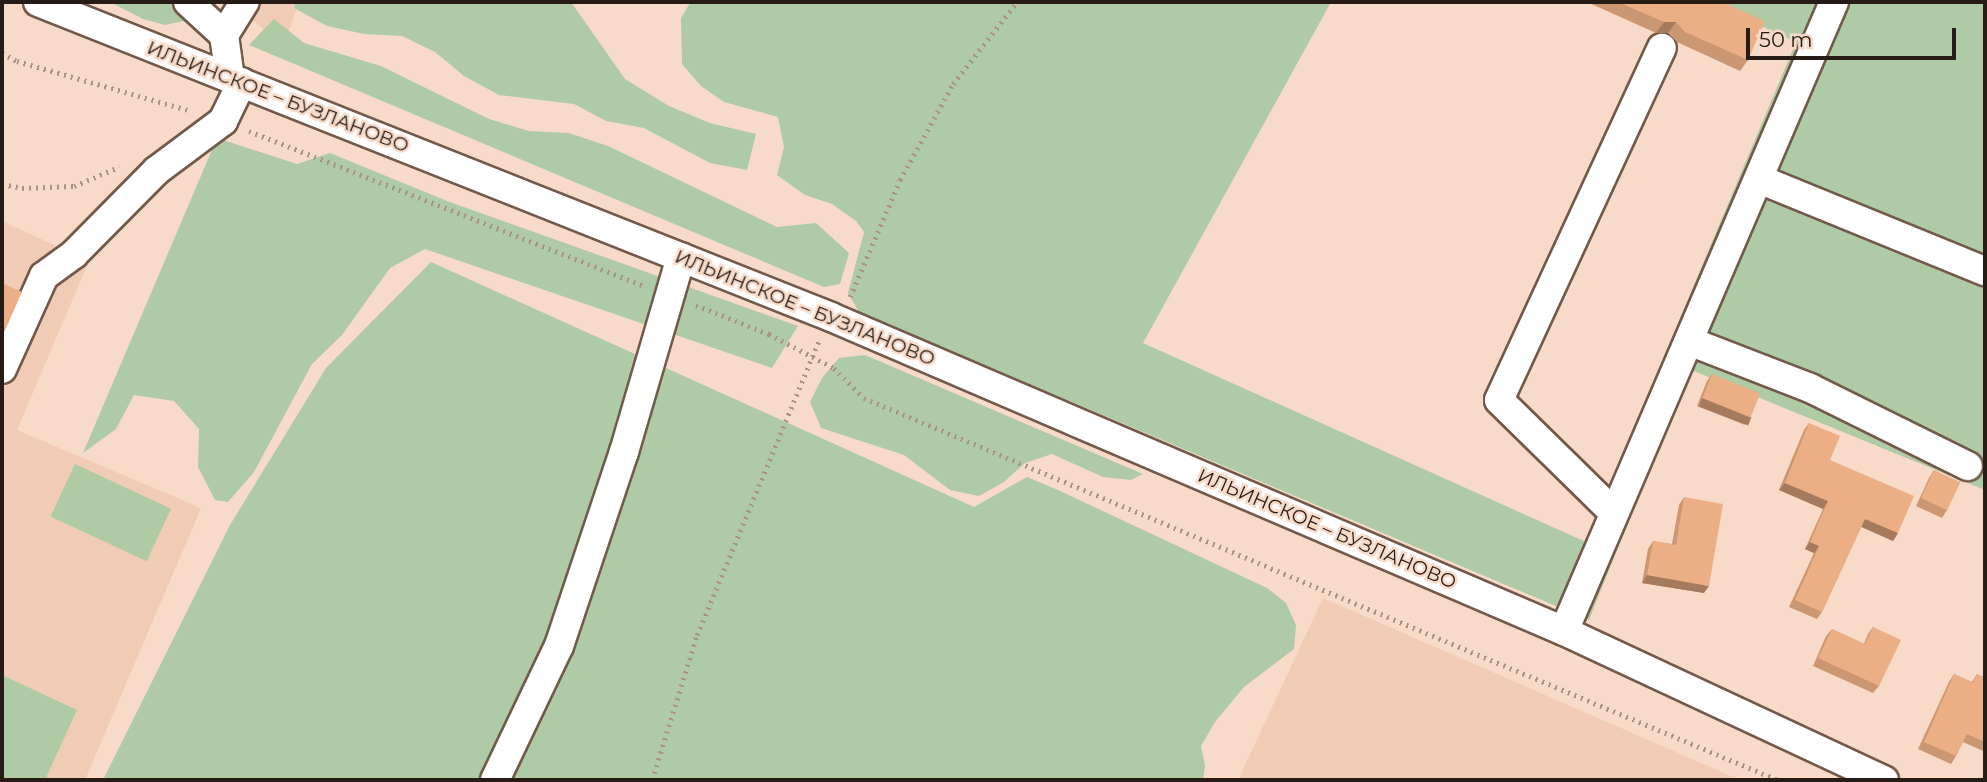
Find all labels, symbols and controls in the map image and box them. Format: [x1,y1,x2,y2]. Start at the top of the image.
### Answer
scale bar [1749,14,1959,58]
text: 50 m [1759,27,1813,52]
street label: ИЛЬИНСКОЕ – БУЗЛАНОВО [144,36,412,158]
street label: ИЛЬИНСКОЕ – БУЗЛАНОВО [671,245,939,371]
street label: ИЛЬИНСКОЕ – БУЗЛАНОВО [1194,464,1460,594]

